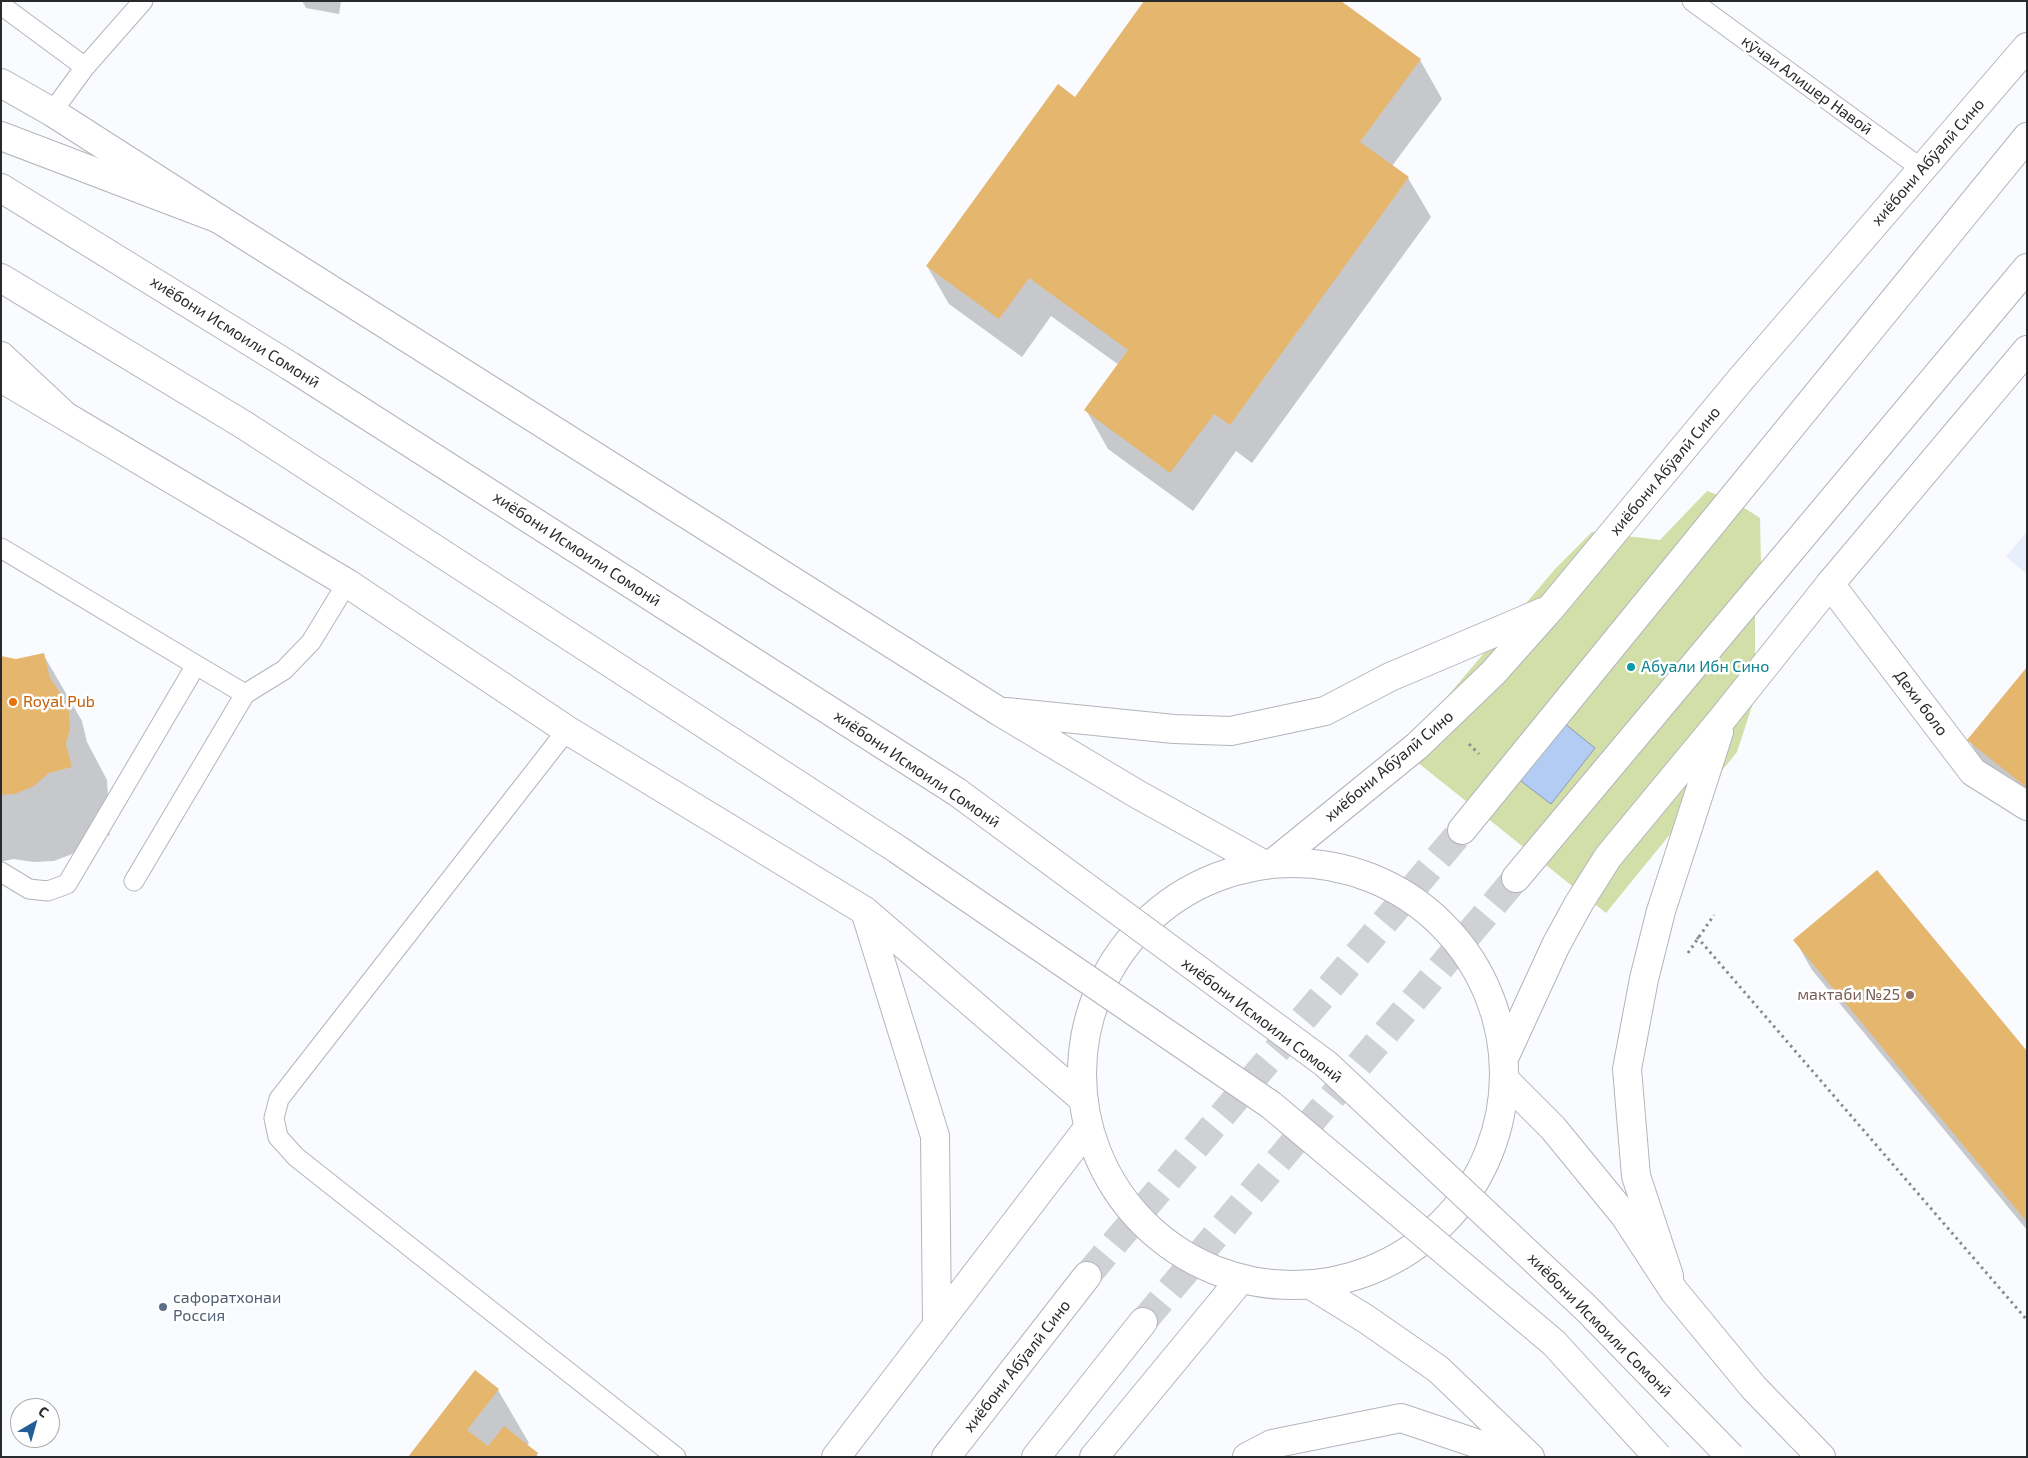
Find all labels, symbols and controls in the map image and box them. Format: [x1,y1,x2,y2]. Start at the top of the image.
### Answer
street label: кӯчаи Алишер Навоӣ [1738,31,1876,139]
street label: хиёбони Абӯалӣ Сино [1868,94,1988,230]
street label: хиёбони Исмоили Сомонӣ [147,272,323,392]
street label: хиёбони Абӯалӣ Сино [1605,403,1725,539]
street label: хиёбони Исмоили Сомонӣ [489,487,665,611]
place label: Абуали Ибн Сино [1641,657,1769,677]
marker: Абуали Ибн Сино [1625,661,1637,673]
street label: Дехи боло [1890,666,1952,740]
place label: Royal Pub [23,692,95,712]
marker: Royal Pub [7,696,19,708]
street label: хиёбони Исмоили Сомонӣ [830,706,1004,832]
street label: хиёбони Абӯалӣ Сино [1321,706,1457,826]
street label: хиёбони Исмоили Сомонӣ [1178,953,1346,1087]
place label: мактаби №25 [1797,985,1900,1005]
marker: мактаби №25 [1904,989,1916,1001]
street label: хиёбони Исмоили Сомонӣ [1524,1249,1676,1401]
place label: сафоратхонаи Россия [173,1288,281,1326]
street label: хиёбони Абӯалӣ Сино [959,1296,1075,1436]
marker: сафоратхонаи Россия [157,1301,169,1313]
north arrow [10,1398,60,1448]
text: С [35,1402,52,1421]

